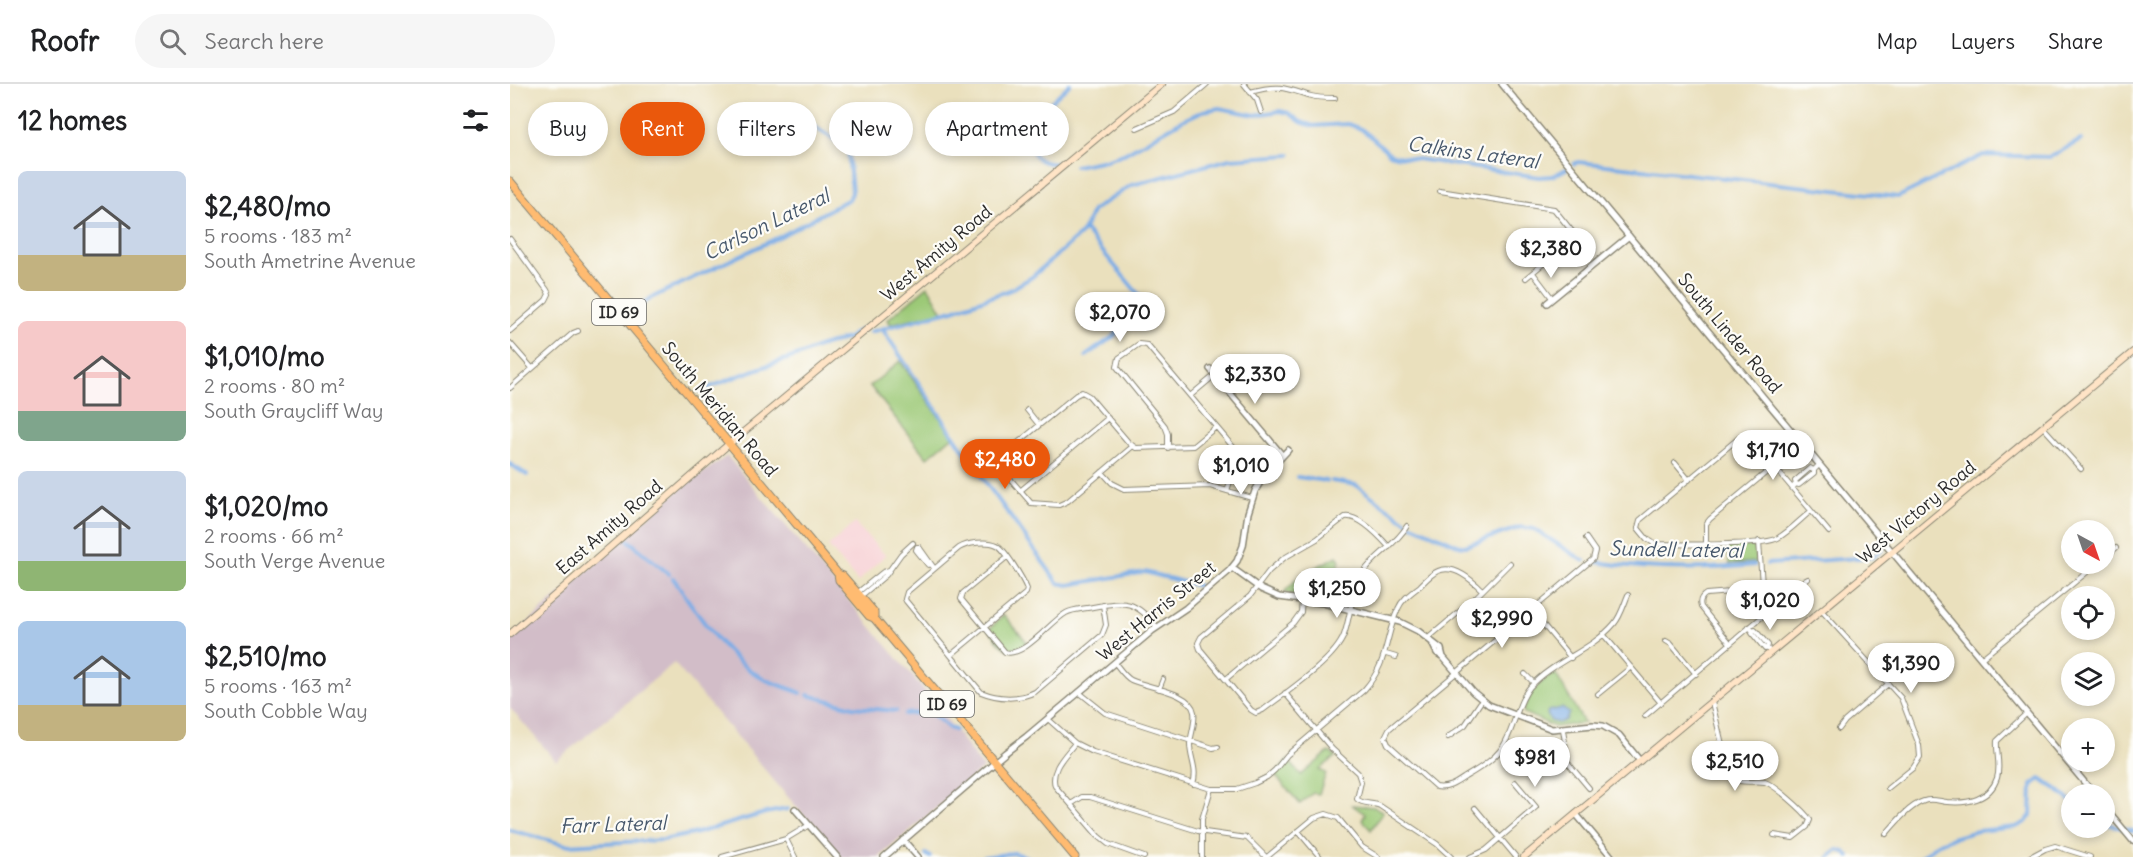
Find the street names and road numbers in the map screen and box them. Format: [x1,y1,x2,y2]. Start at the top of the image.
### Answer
street label: West Amity Road [876,200,997,306]
street label: South Linder Road [1673,268,1787,398]
road number: ID 69 [592,299,646,325]
street label: South Meridian Road [657,337,783,481]
street label: West Victory Road [1852,455,1981,569]
street label: East Amity Road [551,474,667,579]
street label: West Harris Street [1092,556,1220,666]
road number: ID 69 [920,691,974,717]

